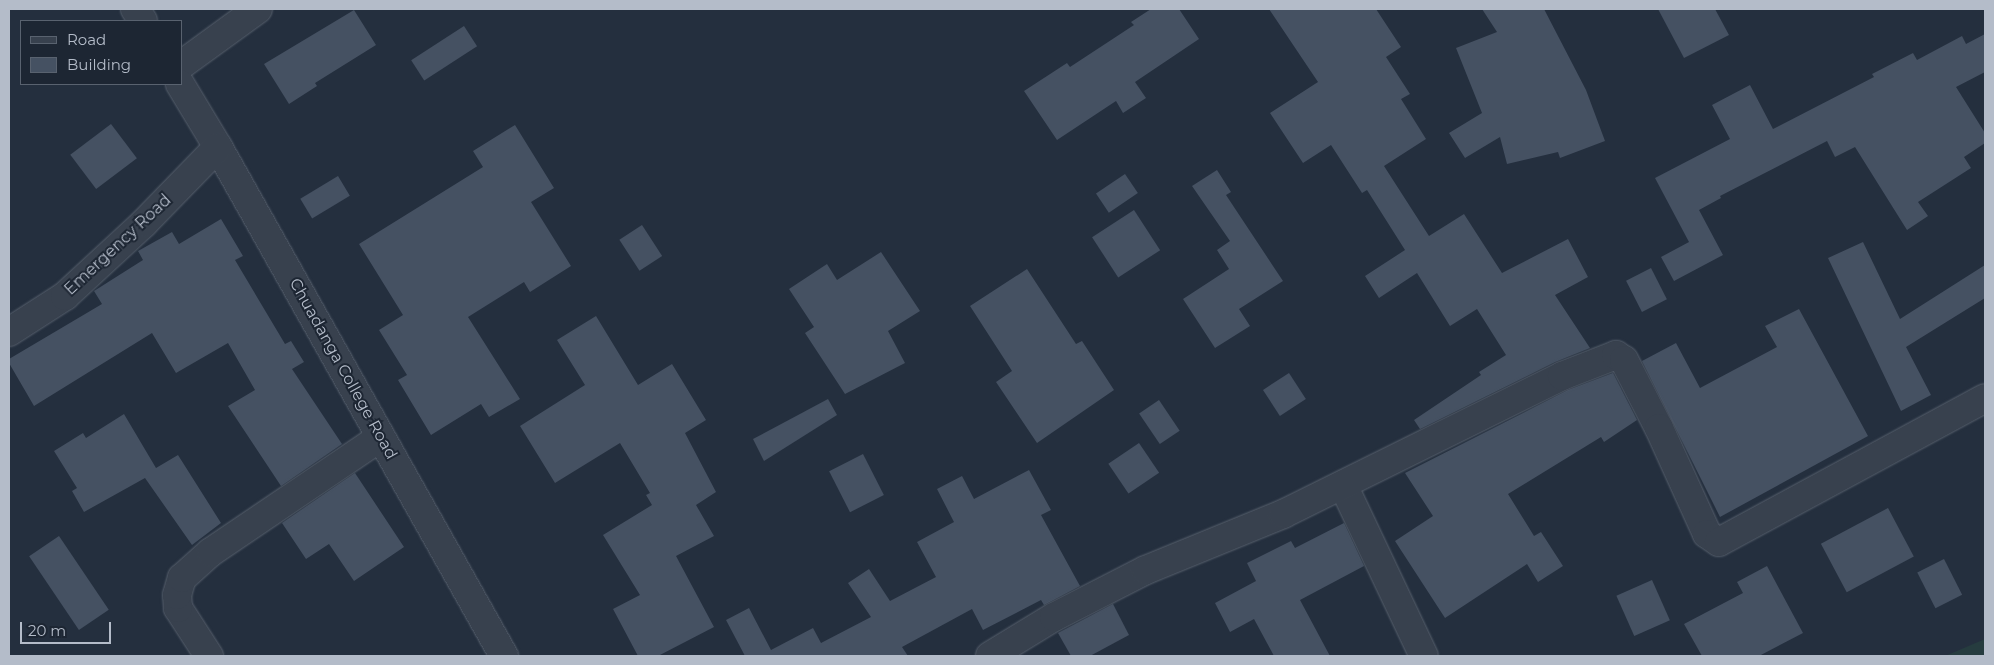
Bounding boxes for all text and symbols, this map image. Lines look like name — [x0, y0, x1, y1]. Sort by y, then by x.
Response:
legend — [20, 20, 182, 85]
text: Road — [67, 30, 106, 49]
text: Building — [67, 55, 131, 74]
street label: Emergency Road — [61, 191, 175, 299]
street label: Chuadanga College Road — [285, 275, 401, 463]
scale bar — [22, 612, 114, 644]
text: 20 m — [28, 621, 66, 640]

